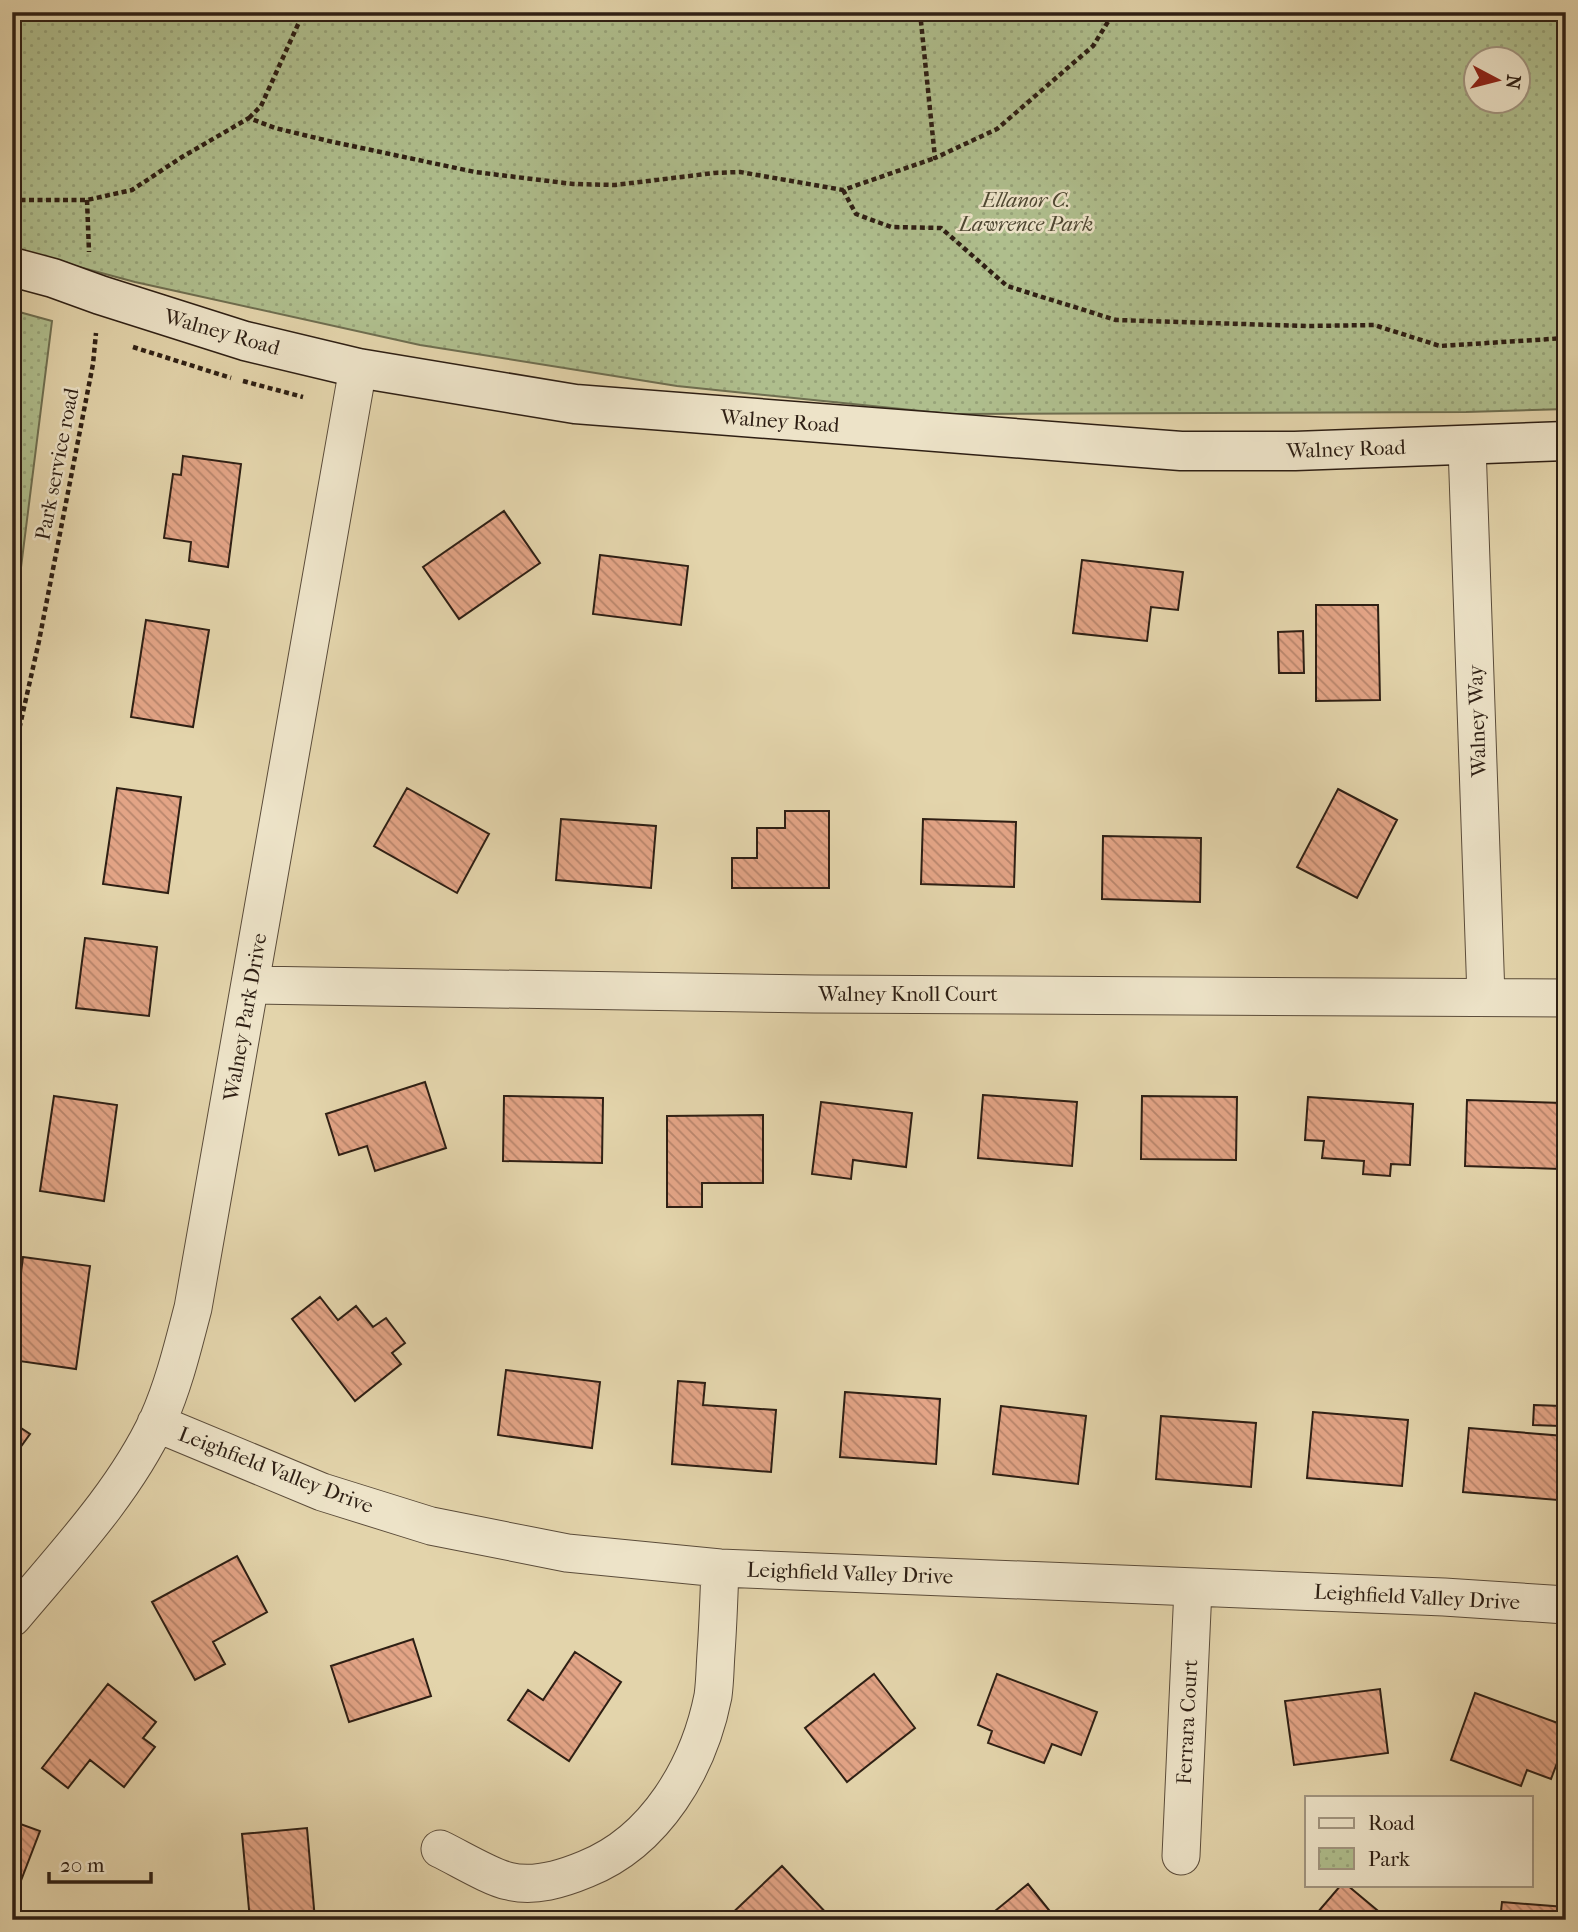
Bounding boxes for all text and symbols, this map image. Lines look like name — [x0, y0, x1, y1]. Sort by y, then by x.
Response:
north arrow — [1462, 46, 1532, 116]
text: N — [1501, 73, 1525, 91]
park label: Ellanor C. Lawrence Park — [957, 188, 1093, 236]
street label: Walney Road — [160, 304, 283, 360]
street label: Park service road — [30, 385, 84, 542]
street label: Walney Road — [719, 405, 841, 437]
street label: Walney Road — [1285, 435, 1407, 463]
street label: Walney Way — [1463, 664, 1491, 779]
street label: Walney Park Drive — [218, 931, 272, 1104]
street label: Walney Knoll Court — [817, 982, 998, 1006]
street label: Leighfield Valley Drive — [175, 1422, 377, 1518]
street label: Leighfield Valley Drive — [746, 1557, 954, 1589]
street label: Leighfield Valley Drive — [1313, 1580, 1521, 1614]
street label: Ferrara Court — [1172, 1658, 1202, 1785]
legend — [1305, 1796, 1532, 1886]
text: Road — [1368, 1811, 1415, 1835]
scale bar — [49, 1841, 150, 1885]
text: Park — [1368, 1847, 1410, 1871]
text: 20 m — [60, 1853, 105, 1877]

